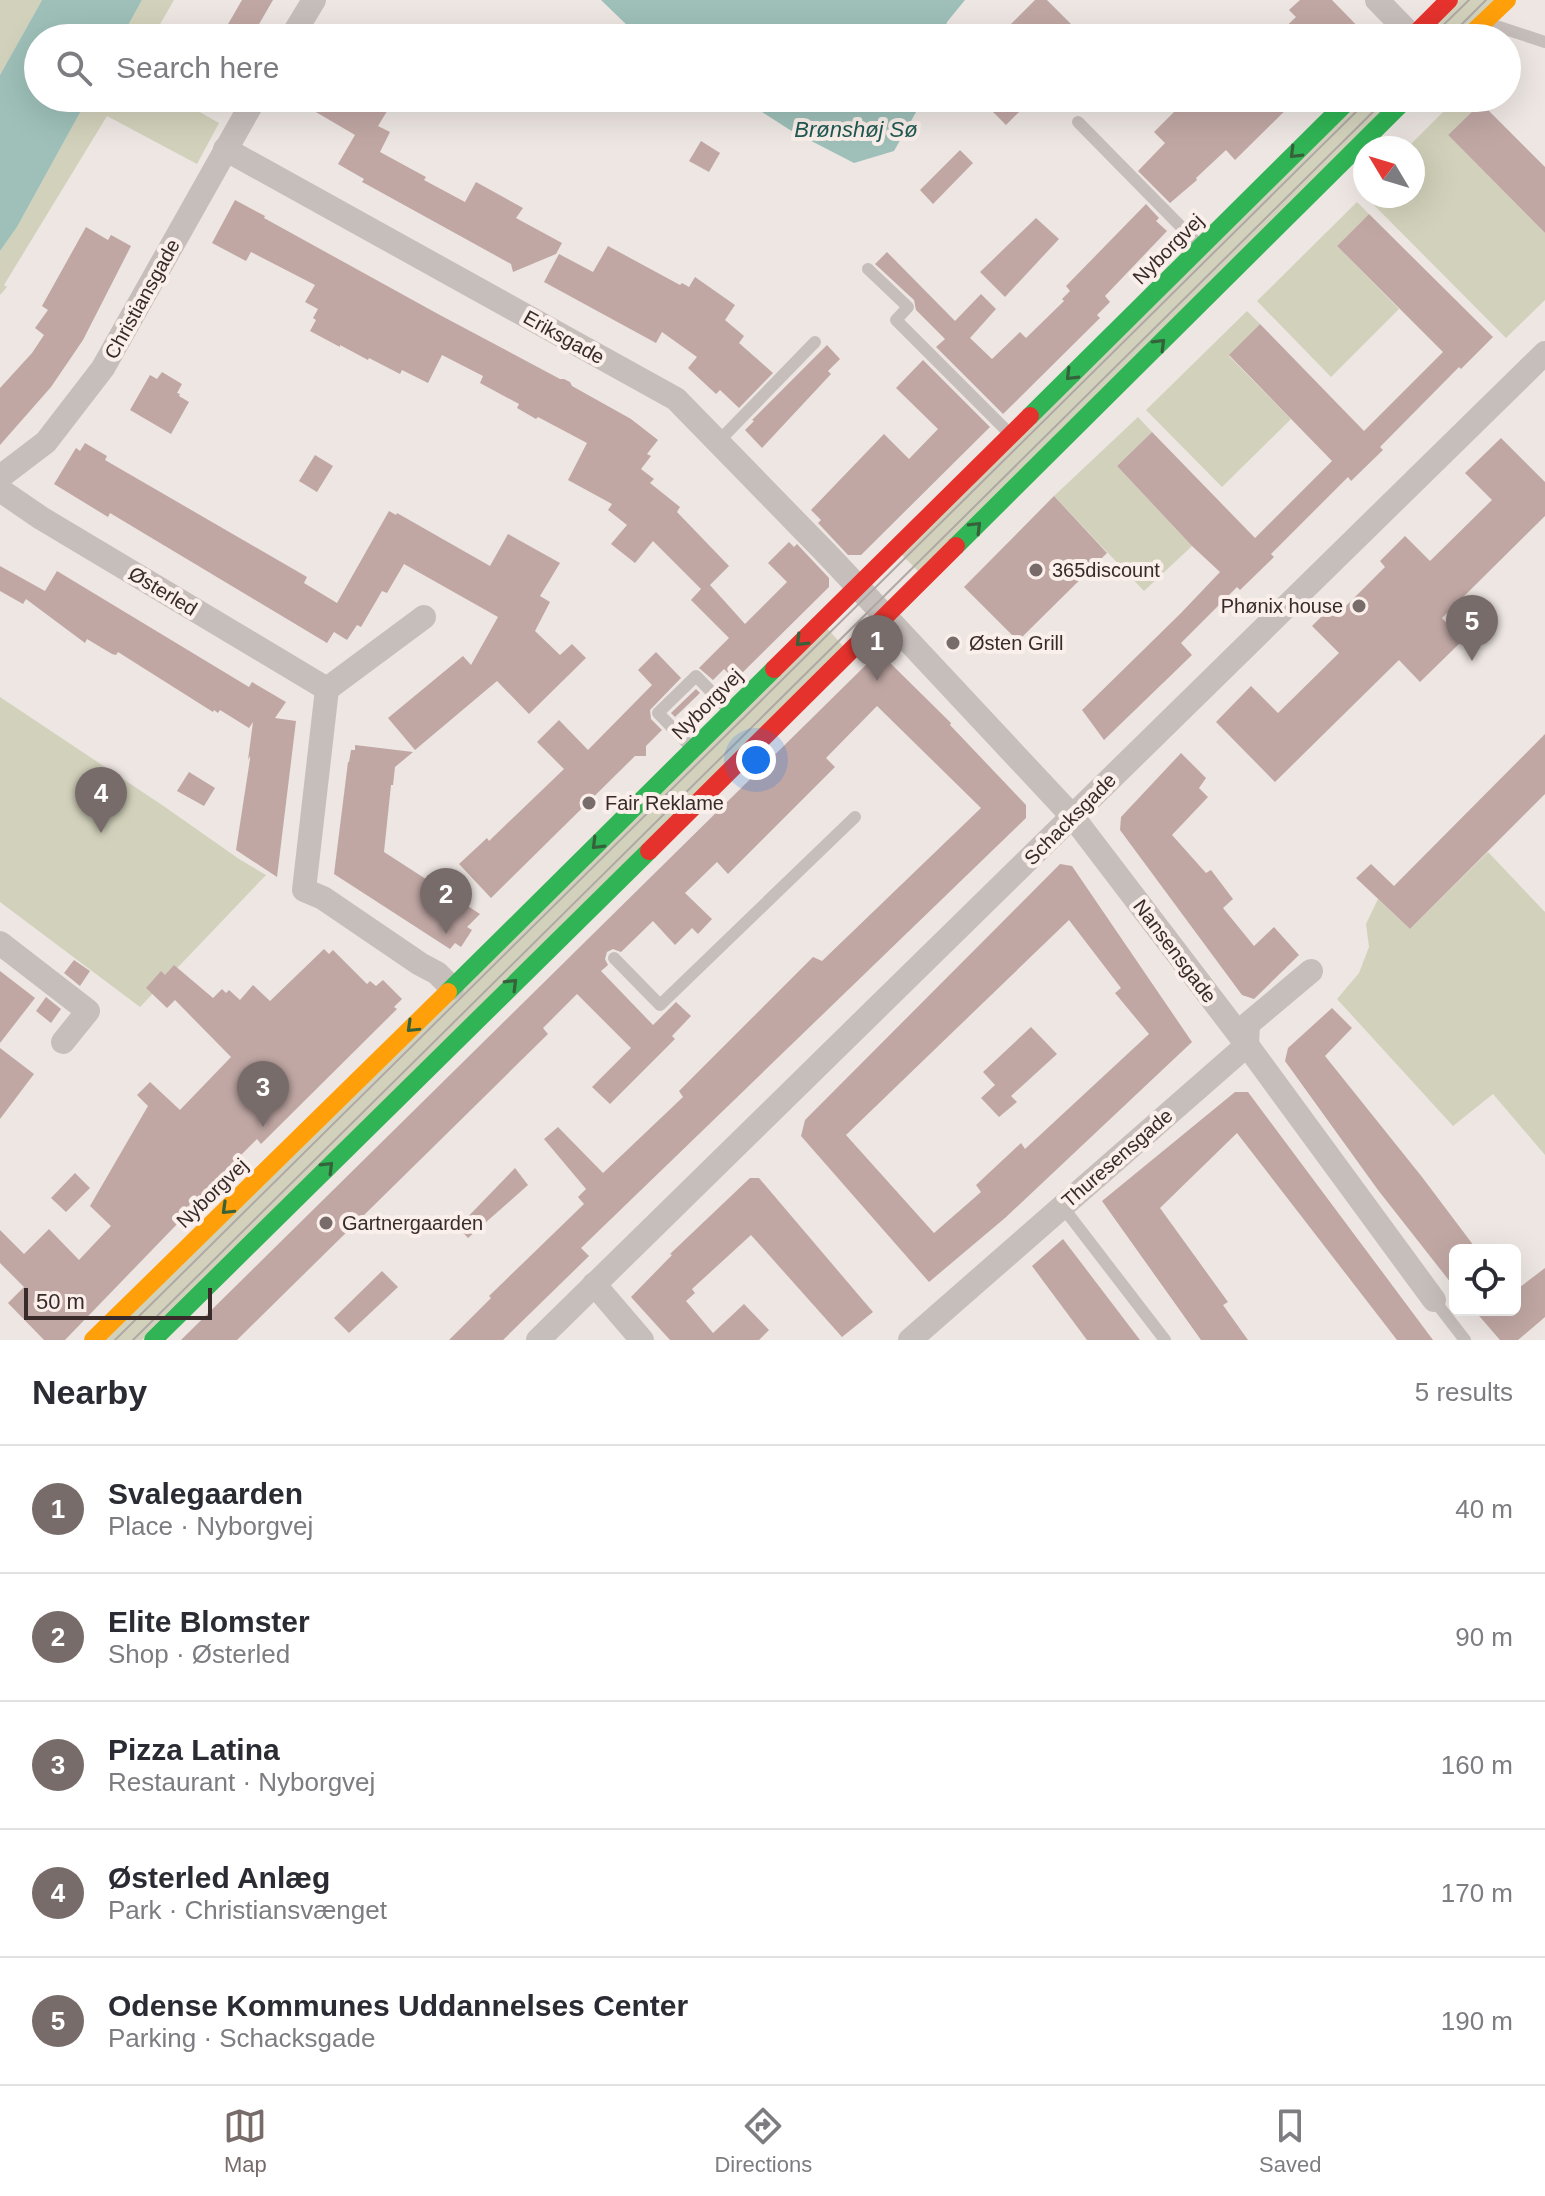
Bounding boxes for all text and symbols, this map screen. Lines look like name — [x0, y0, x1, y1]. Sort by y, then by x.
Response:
search box — [24, 24, 1521, 112]
icon: search — [52, 46, 96, 90]
text: Search here — [116, 51, 279, 84]
water label: Brønshøj Sø — [794, 117, 918, 142]
north arrow — [1353, 136, 1425, 208]
one-way arrow — [1290, 144, 1305, 158]
street label: Nyborgvej — [1128, 209, 1208, 289]
street label: Christiansgade — [100, 235, 184, 363]
street label: Eriksgade — [520, 306, 608, 368]
one-way arrow — [1151, 338, 1165, 353]
one-way arrow — [1066, 366, 1080, 381]
one-way arrow — [967, 522, 981, 536]
place label: 365discount — [1052, 559, 1160, 581]
marker: 365discount — [1027, 561, 1045, 579]
street label: Østerled — [125, 562, 201, 620]
place label: Phønix house — [1221, 595, 1343, 617]
pin: 5 — [1446, 595, 1498, 661]
marker: Phønix house — [1350, 597, 1368, 615]
pin: 1 — [851, 615, 903, 681]
one-way arrow — [796, 632, 810, 646]
place label: Østen Grill — [969, 632, 1063, 654]
marker: Østen Grill — [944, 634, 962, 652]
street label: Nyborgvej — [667, 664, 747, 744]
your location — [736, 740, 776, 780]
pin: 4 — [75, 767, 127, 833]
street label: Schacksgade — [1020, 769, 1120, 869]
place label: Fair Reklame — [605, 792, 724, 814]
marker: Fair Reklame — [580, 794, 598, 812]
one-way arrow — [592, 835, 606, 849]
pin: 2 — [420, 868, 472, 934]
street label: Nansensgade — [1129, 895, 1221, 1007]
one-way arrow — [503, 979, 517, 993]
one-way arrow — [407, 1018, 421, 1032]
pin: 3 — [237, 1061, 289, 1127]
street label: Thuresensgade — [1057, 1104, 1177, 1212]
street label: Nyborgvej — [172, 1154, 252, 1232]
one-way arrow — [319, 1162, 333, 1176]
one-way arrow — [222, 1200, 236, 1214]
place label: Gartnergaarden — [342, 1212, 483, 1234]
marker: Gartnergaarden — [317, 1214, 335, 1232]
map controls — [1449, 1244, 1521, 1316]
button: locate — [1449, 1244, 1521, 1316]
scale bar — [24, 1284, 212, 1320]
text: 50 m — [36, 1289, 85, 1314]
text: Nearby — [32, 1373, 147, 1411]
text: 5 results — [1415, 1377, 1513, 1407]
text: Svalegaarden — [108, 1477, 303, 1510]
text: 1 — [51, 1494, 65, 1524]
text: 40 m — [1455, 1494, 1513, 1524]
text: Place · Nyborgvej — [108, 1511, 313, 1541]
text: Elite Blomster — [108, 1605, 310, 1638]
text: 2 — [51, 1622, 65, 1652]
text: 90 m — [1455, 1622, 1513, 1652]
text: Shop · Østerled — [108, 1639, 290, 1669]
text: Pizza Latina — [108, 1733, 280, 1766]
text: 3 — [51, 1750, 65, 1780]
text: 160 m — [1441, 1750, 1513, 1780]
text: Restaurant · Nyborgvej — [108, 1767, 375, 1797]
text: Østerled Anlæg — [108, 1861, 330, 1894]
text: 4 — [51, 1878, 65, 1908]
text: 170 m — [1441, 1878, 1513, 1908]
text: Park · Christiansvænget — [108, 1895, 387, 1925]
text: Odense Kommunes Uddannelses Center — [108, 1989, 688, 2022]
text: 5 — [51, 2006, 65, 2036]
text: 190 m — [1441, 2006, 1513, 2036]
text: Parking · Schacksgade — [108, 2023, 375, 2053]
tab: Map — [223, 2104, 267, 2178]
tab: Directions — [714, 2104, 812, 2178]
tab: Saved — [1259, 2104, 1322, 2178]

